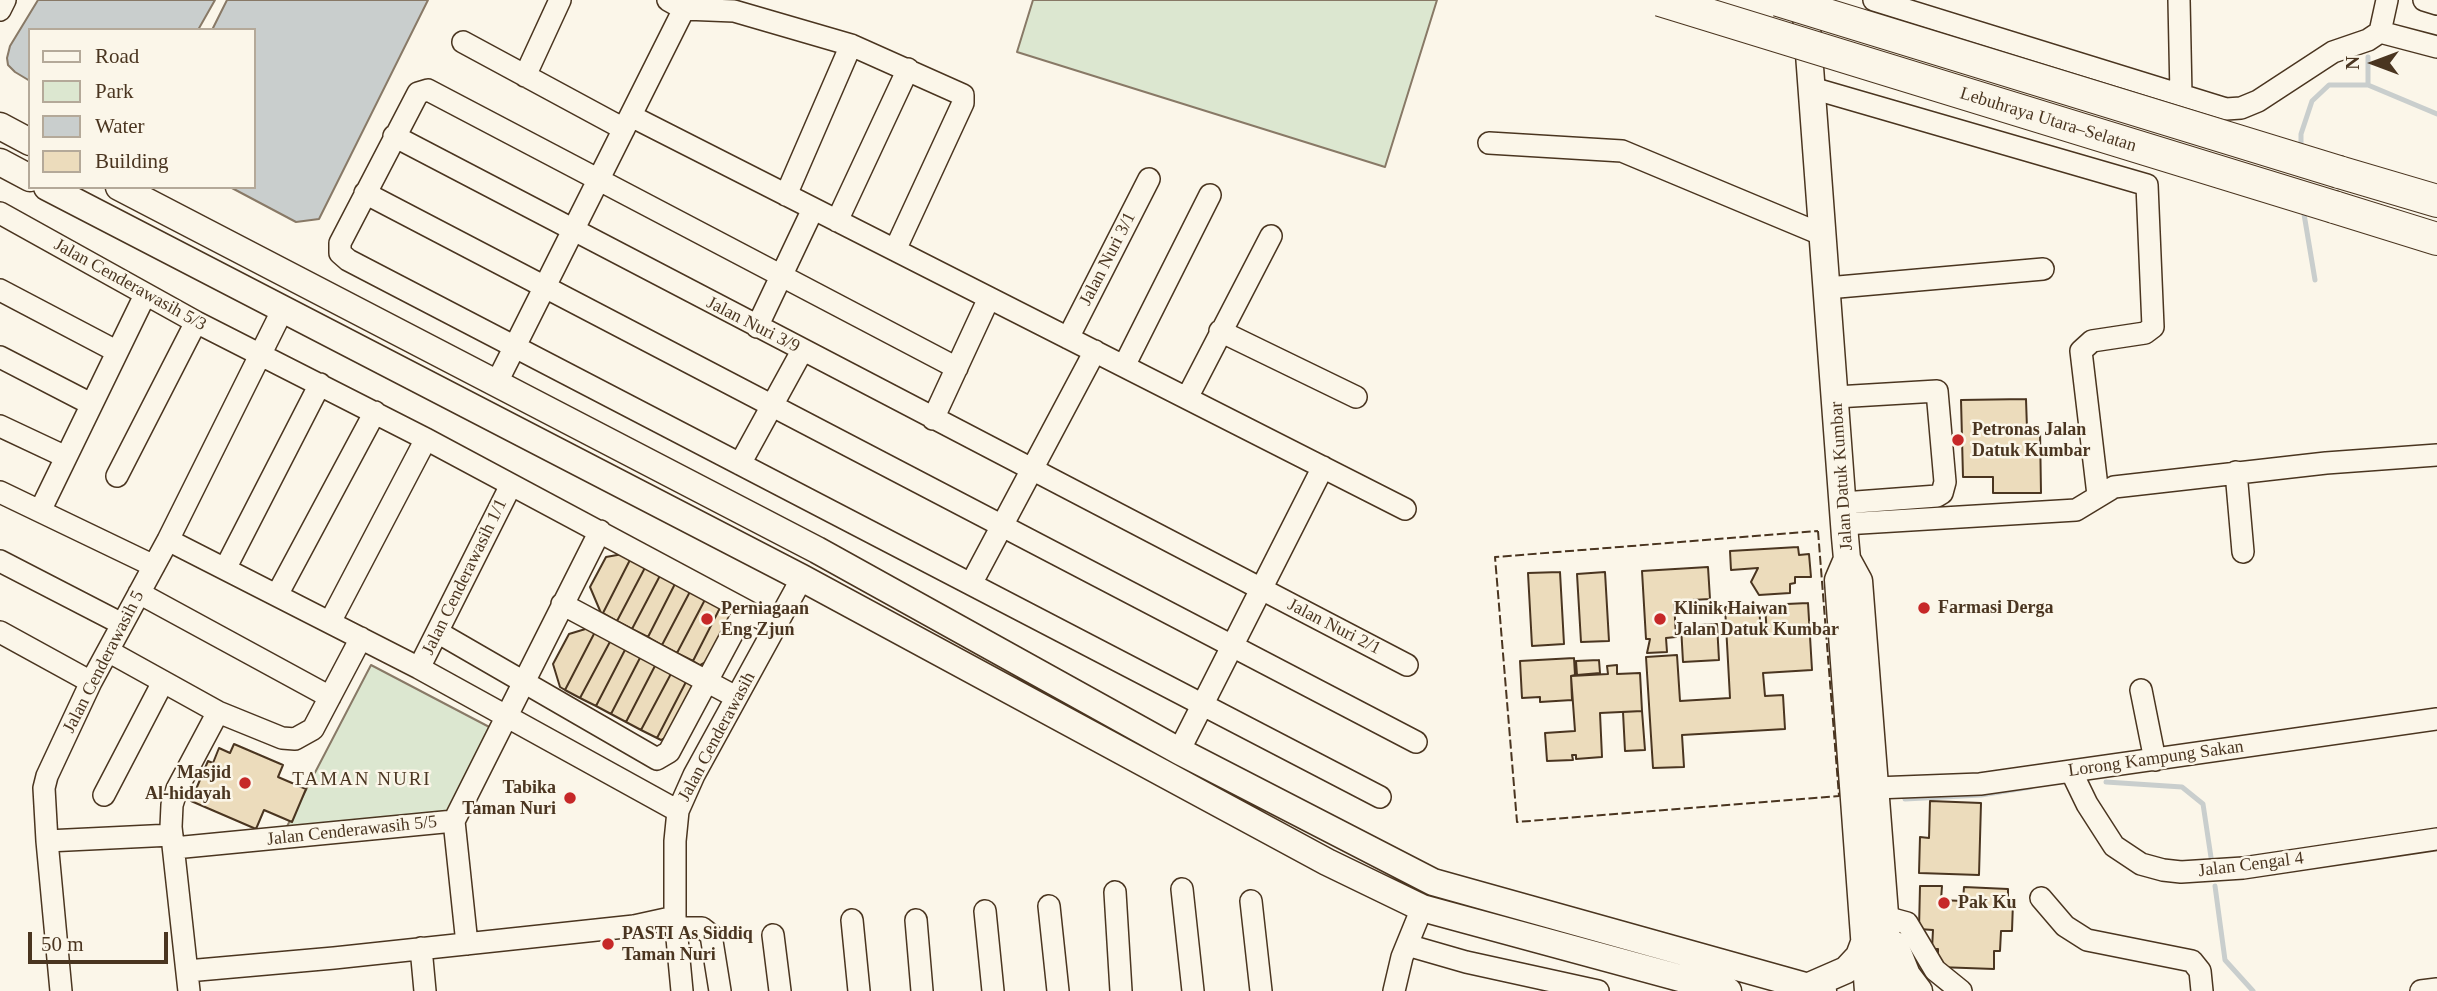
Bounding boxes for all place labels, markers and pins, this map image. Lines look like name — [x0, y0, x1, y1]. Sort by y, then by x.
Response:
place label: Petronas Jalan Datuk Kumbar — [1972, 419, 2091, 462]
marker: Petronas Jalan Datuk Kumbar — [1950, 432, 1966, 448]
place label: Farmasi Derga — [1938, 597, 2053, 619]
place label: Perniagaan Eng Zjun — [721, 598, 809, 640]
place label: Klinik Haiwan Jalan Datuk Kumbar — [1674, 598, 1839, 640]
marker: Farmasi Derga — [1916, 600, 1932, 616]
marker: Perniagaan Eng Zjun — [699, 611, 715, 627]
marker: Klinik Haiwan Jalan Datuk Kumbar — [1652, 611, 1668, 627]
place label: Masjid Al-hidayah — [145, 762, 231, 804]
marker: Masjid Al-hidayah — [237, 775, 253, 791]
place label: Tabika Taman Nuri — [462, 777, 556, 820]
marker: Tabika Taman Nuri — [562, 790, 578, 806]
place label: Pak Ku — [1958, 892, 2017, 914]
marker: Pak Ku — [1936, 895, 1952, 911]
place label: PASTI As Siddiq Taman Nuri — [622, 923, 753, 965]
marker: PASTI As Siddiq Taman Nuri — [600, 936, 616, 952]

